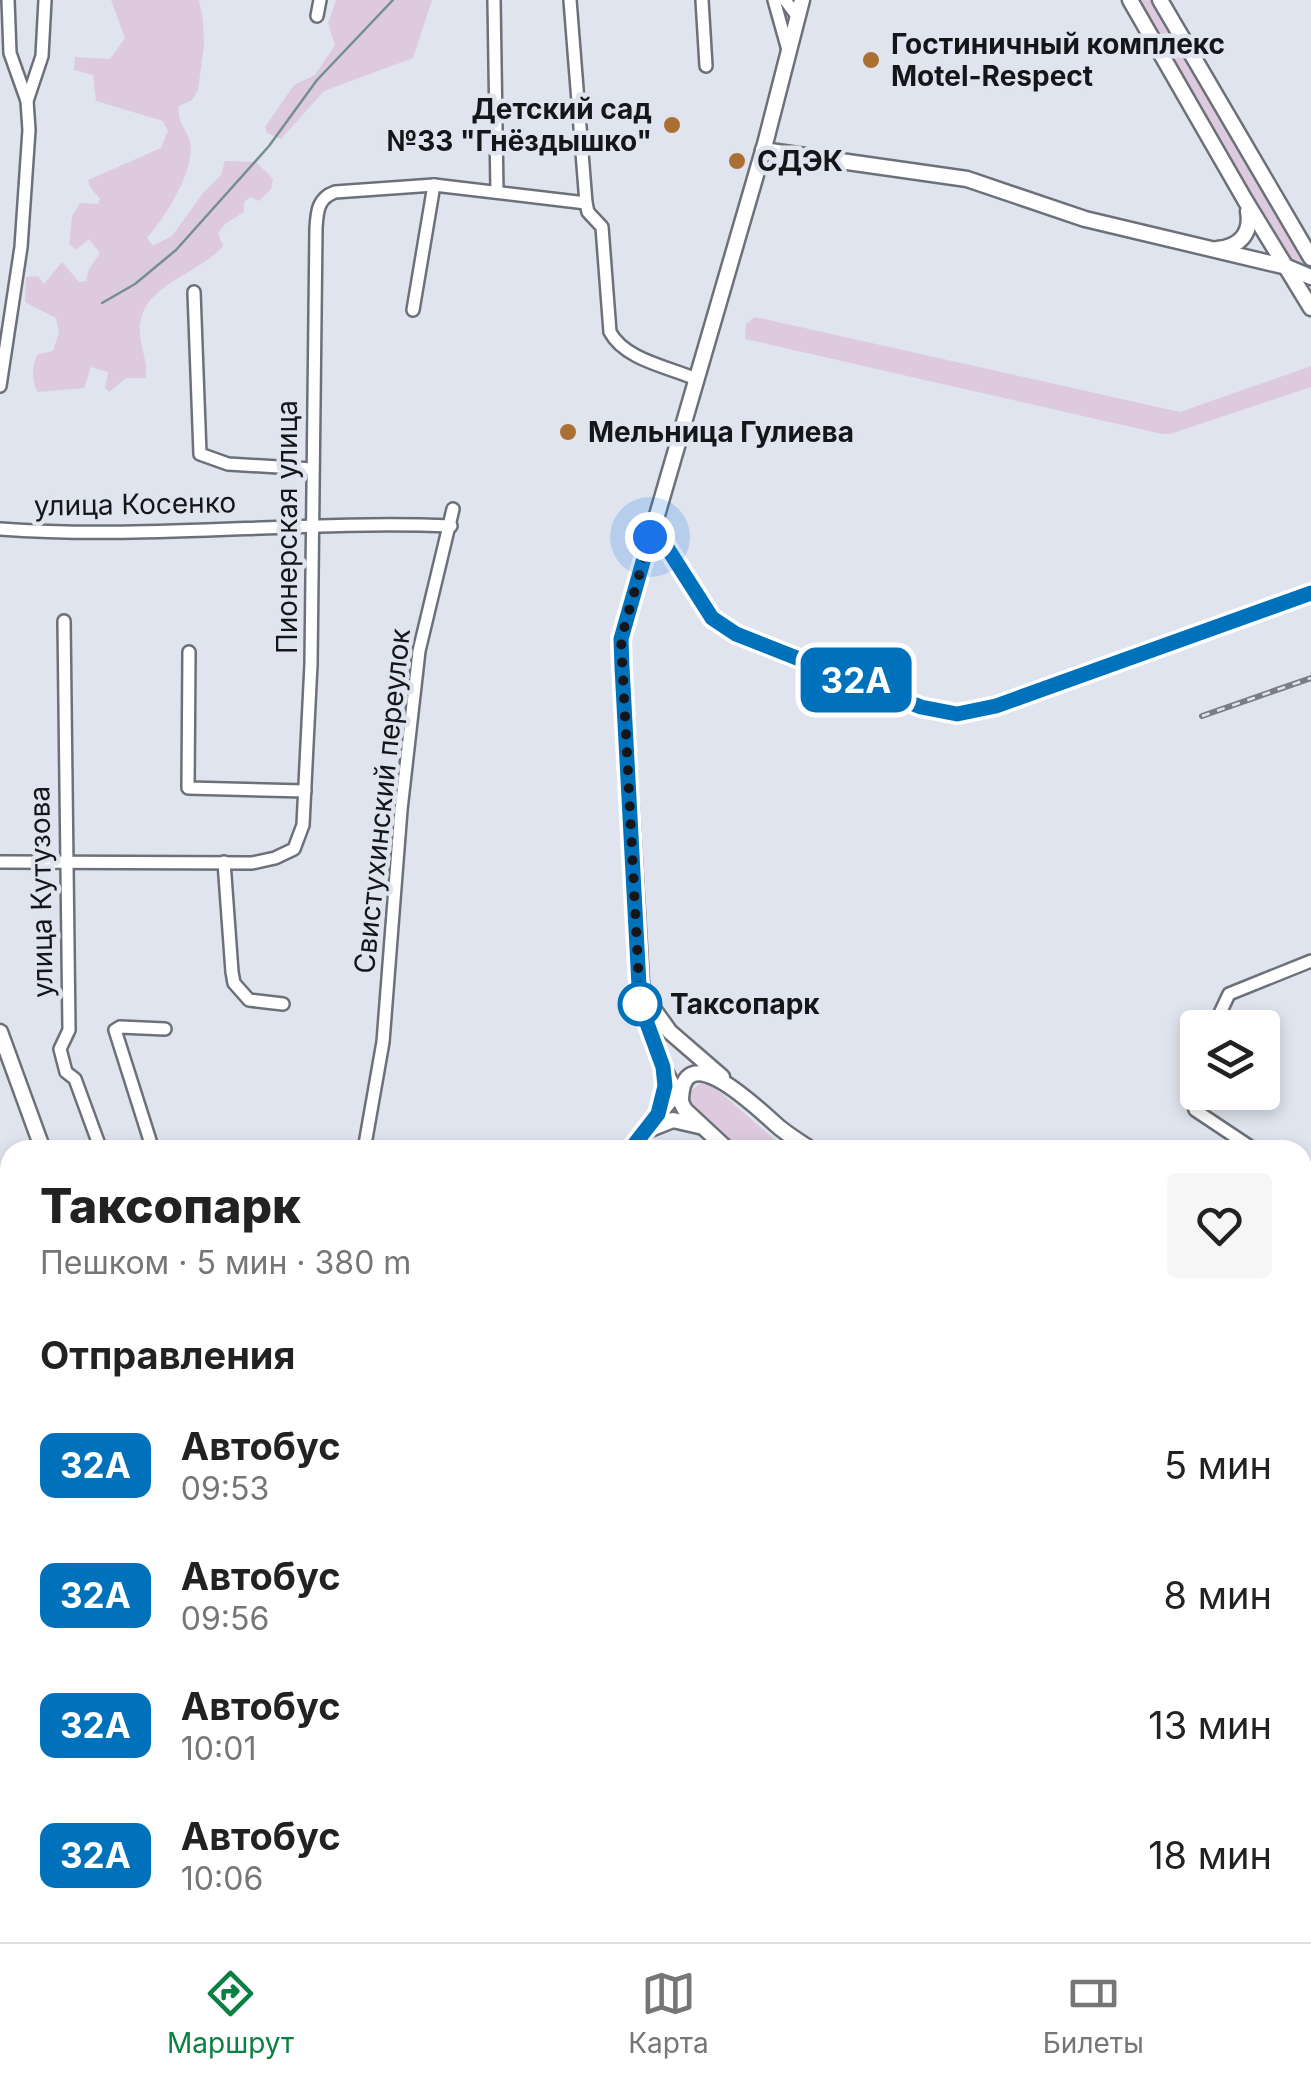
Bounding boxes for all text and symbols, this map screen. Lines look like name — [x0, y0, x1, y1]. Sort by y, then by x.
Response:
place label: Гостиничный комплекс Motel-Respect — [891, 27, 1225, 93]
marker: Гостиничный комплекс Motel-Respect — [860, 49, 882, 71]
place label: Детский сад №33 "Гнёздышко" — [386, 92, 652, 158]
marker: Детский сад №33 "Гнёздышко" — [661, 114, 683, 136]
place label: СДЭК — [757, 144, 843, 178]
marker: СДЭК — [726, 150, 748, 172]
street label: Пионерская улица — [270, 400, 304, 654]
place label: Мельница Гулиева — [588, 415, 854, 449]
marker: Мельница Гулиева — [557, 421, 579, 443]
street label: улица Косенко — [34, 485, 236, 523]
your location — [625, 512, 675, 562]
street label: Свистухинский переулок — [347, 627, 417, 975]
line badge: 32A — [798, 648, 914, 712]
text: 32A — [821, 659, 891, 701]
street label: улица Кутузова — [22, 786, 60, 998]
marker: Таксопарк — [619, 983, 661, 1025]
place label: Таксопарк — [670, 987, 820, 1021]
map controls — [1180, 1010, 1280, 1110]
button: layers — [1180, 1010, 1280, 1110]
button: heart — [1167, 1173, 1272, 1278]
text: Таксопарк — [40, 1176, 301, 1235]
text: Пешком · 5 мин · 380 m — [40, 1243, 411, 1282]
text: Отправления — [40, 1332, 295, 1378]
text: Автобус — [181, 1423, 341, 1469]
text: 5 мин — [1164, 1442, 1272, 1488]
text: 32A — [60, 1444, 131, 1486]
text: 09:53 — [181, 1469, 269, 1508]
text: Автобус — [181, 1553, 341, 1599]
text: 8 мин — [1164, 1572, 1272, 1618]
text: 32A — [60, 1574, 131, 1616]
text: 09:56 — [181, 1599, 269, 1638]
text: Автобус — [181, 1683, 341, 1729]
text: 13 мин — [1148, 1702, 1272, 1748]
text: 32A — [60, 1704, 131, 1746]
text: 10:01 — [181, 1729, 256, 1768]
text: Автобус — [181, 1813, 341, 1859]
text: 18 мин — [1148, 1832, 1272, 1878]
text: 32A — [60, 1834, 131, 1876]
text: 10:06 — [181, 1859, 263, 1898]
tab: Маршрут — [167, 1966, 294, 2060]
tab: Карта — [628, 1966, 709, 2060]
tab: Билеты — [1043, 1966, 1144, 2060]

